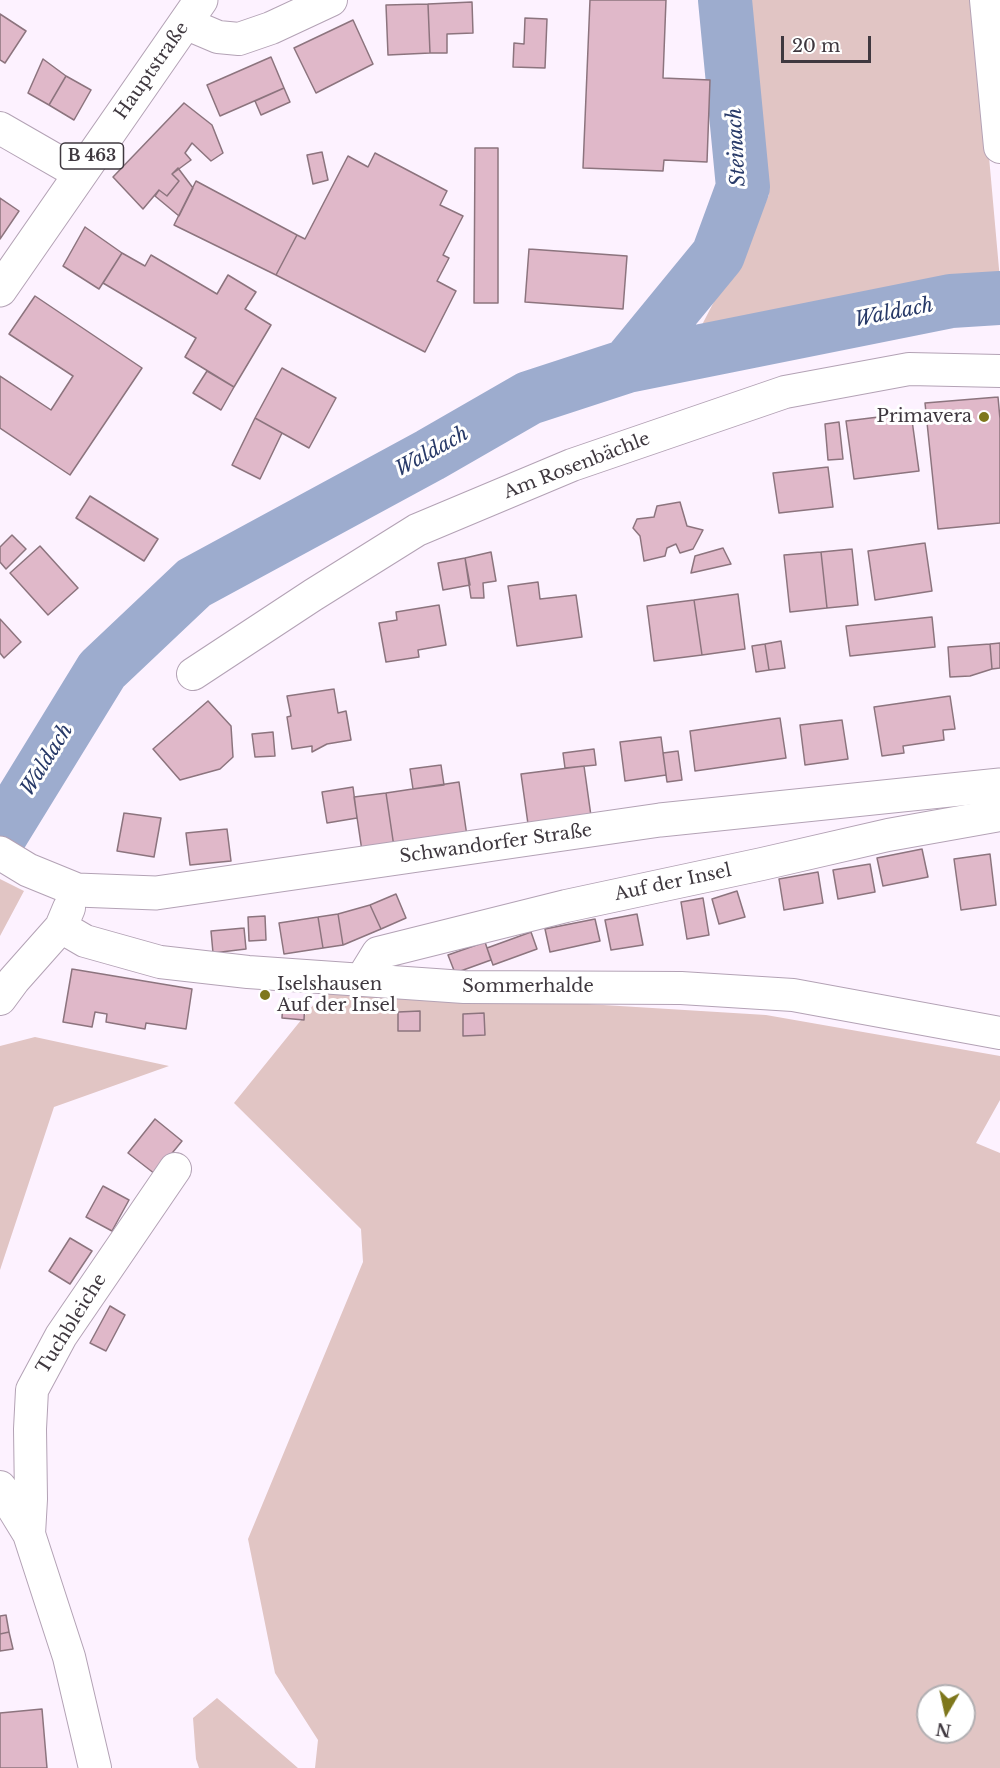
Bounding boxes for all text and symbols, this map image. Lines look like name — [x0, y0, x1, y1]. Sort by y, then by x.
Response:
street label: Hauptstraße — [111, 18, 193, 124]
scale bar — [784, 24, 874, 62]
text: 20 m — [792, 35, 840, 57]
water label: Steinach — [723, 107, 751, 187]
road number: B 463 — [60, 143, 124, 169]
water label: Waldach — [853, 294, 935, 332]
place label: Primavera — [877, 406, 972, 428]
marker: Primavera — [977, 410, 991, 424]
water label: Waldach — [391, 422, 473, 482]
street label: Am Rosenbächle — [501, 428, 653, 504]
water label: Waldach — [16, 720, 78, 800]
street label: Schwandorfer Straße — [398, 820, 594, 868]
street label: Auf der Insel — [613, 860, 733, 906]
place label: Iselshausen Auf der Insel — [277, 974, 396, 1016]
street label: Sommerhalde — [462, 976, 594, 998]
marker: Iselshausen Auf der Insel — [258, 988, 272, 1002]
street label: Tuchbleiche — [33, 1270, 111, 1378]
north arrow — [916, 1684, 976, 1744]
text: N — [935, 1719, 952, 1741]

